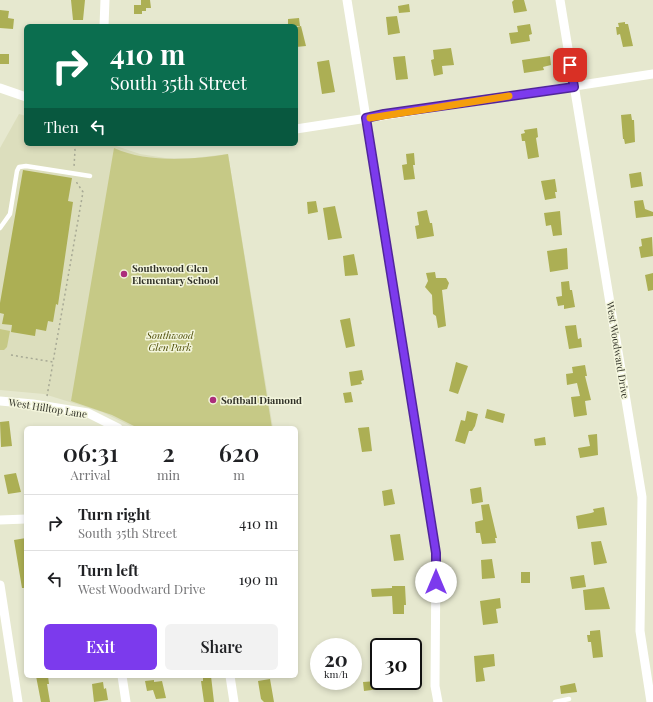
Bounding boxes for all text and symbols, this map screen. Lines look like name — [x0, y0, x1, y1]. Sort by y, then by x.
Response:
text: 410 m — [110, 35, 185, 72]
icon: right — [44, 40, 96, 92]
pin — [553, 48, 587, 82]
icon: arrive — [559, 54, 581, 76]
text: South 35th Street — [110, 71, 247, 95]
icon: left — [87, 116, 109, 138]
text: Then — [44, 117, 79, 137]
place label: Southwood Glen Elementary School — [132, 261, 218, 287]
marker: Southwood Glen Elementary School — [119, 269, 129, 279]
street label: West Woodward Drive — [603, 299, 633, 400]
park label: Southwood Glen Park — [146, 328, 194, 354]
place label: Softball Diamond — [221, 393, 302, 407]
street label: West Hilltop Lane — [7, 395, 88, 421]
marker: Softball Diamond — [208, 395, 218, 405]
text: 06:31 — [63, 436, 118, 468]
text: 2 — [162, 436, 175, 468]
text: 620 — [219, 436, 259, 468]
text: Arrival — [70, 466, 111, 483]
text: min — [157, 466, 180, 483]
text: m — [233, 466, 245, 483]
text: Turn right — [78, 504, 151, 524]
icon: right — [44, 512, 66, 534]
text: 410 m — [239, 513, 278, 533]
text: South 35th Street — [78, 524, 177, 541]
text: Turn left — [78, 560, 139, 580]
position arrow — [415, 561, 457, 603]
icon: left — [44, 568, 66, 590]
text: 190 m — [239, 569, 278, 589]
text: West Woodward Drive — [78, 580, 206, 597]
button: Exit — [44, 624, 157, 670]
button: Share — [165, 624, 278, 670]
speed limit sign: 30 — [370, 638, 422, 690]
text: 20 — [324, 645, 348, 672]
text: km/h — [324, 667, 348, 681]

